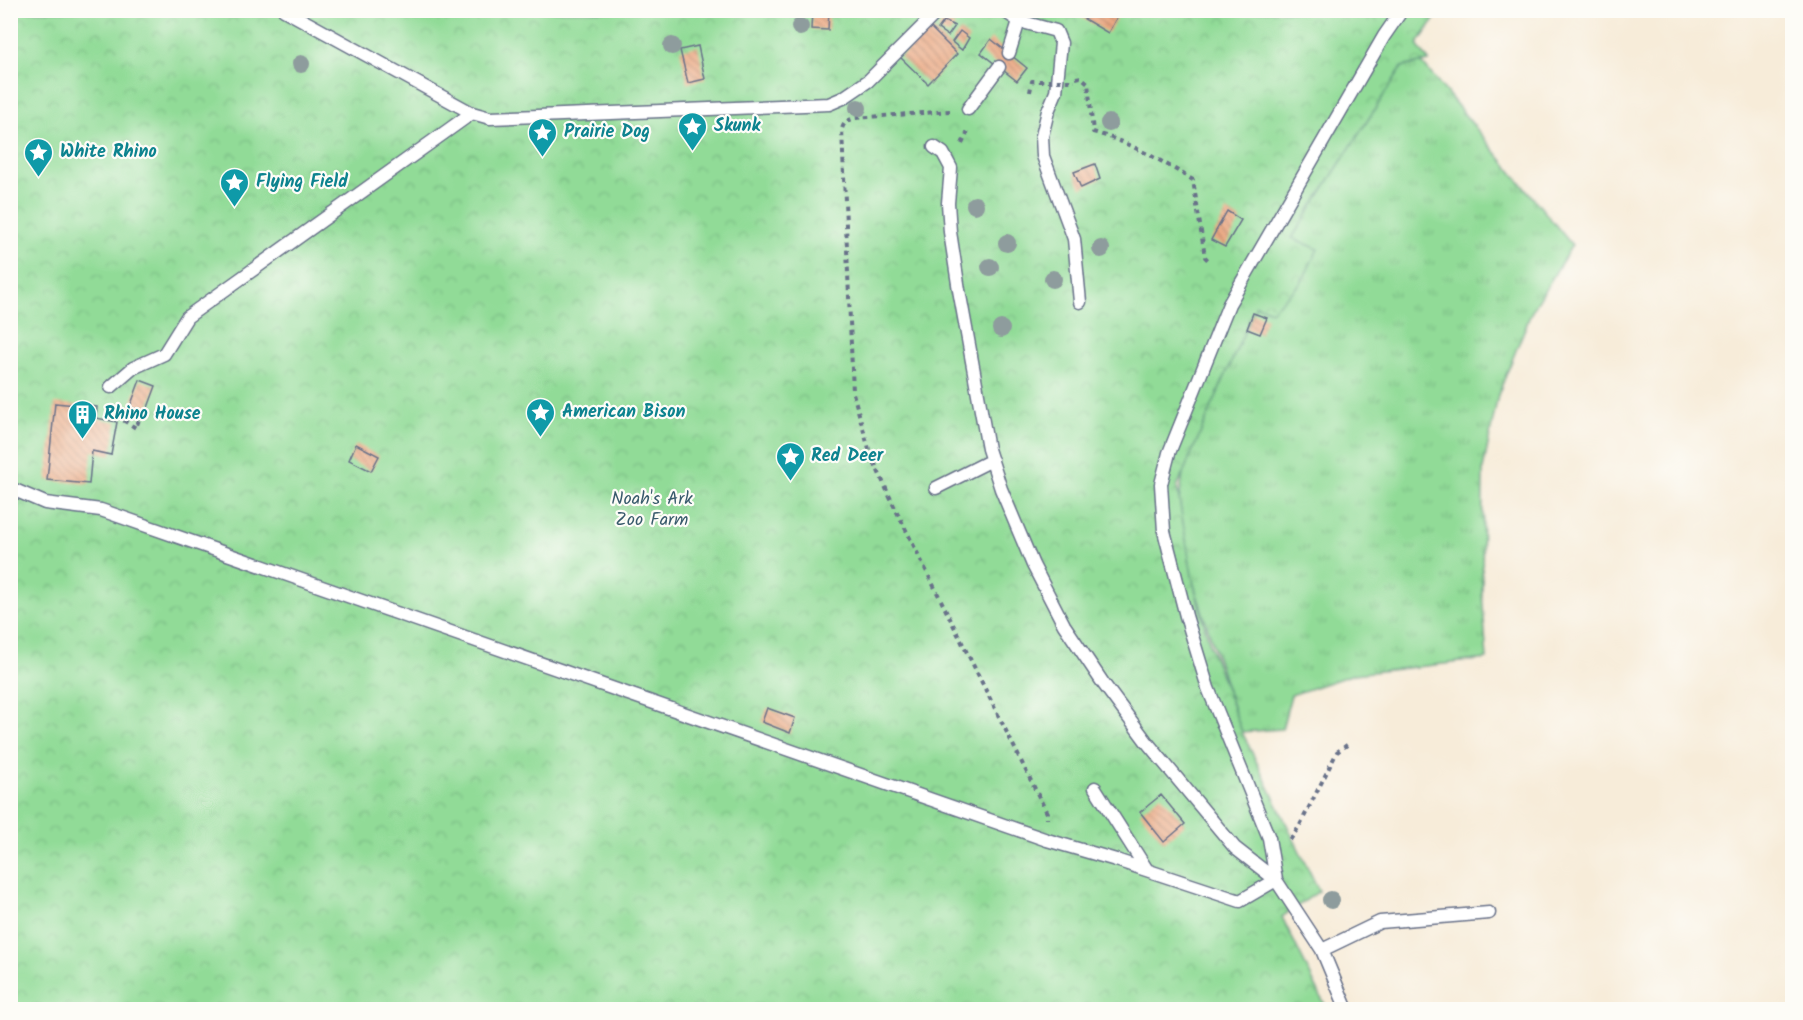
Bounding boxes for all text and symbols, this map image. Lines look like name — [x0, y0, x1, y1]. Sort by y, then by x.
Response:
place icon: Skunk — [677, 110, 709, 152]
place label: Skunk — [714, 112, 762, 141]
place icon: Prairie Dog — [527, 116, 559, 158]
place label: Prairie Dog — [564, 118, 650, 147]
place icon: White Rhino — [23, 136, 55, 178]
place label: White Rhino — [60, 138, 157, 167]
place icon: Flying Field — [219, 166, 251, 208]
place label: Flying Field — [256, 168, 348, 197]
place icon: American Bison — [525, 396, 557, 438]
building icon: Rhino House — [67, 398, 99, 440]
place label: American Bison — [562, 398, 685, 427]
place label: Rhino House — [104, 400, 201, 429]
place icon: Red Deer — [774, 440, 806, 482]
place label: Red Deer — [811, 442, 885, 471]
park label: Noah's Ark Zoo Farm — [611, 485, 693, 535]

